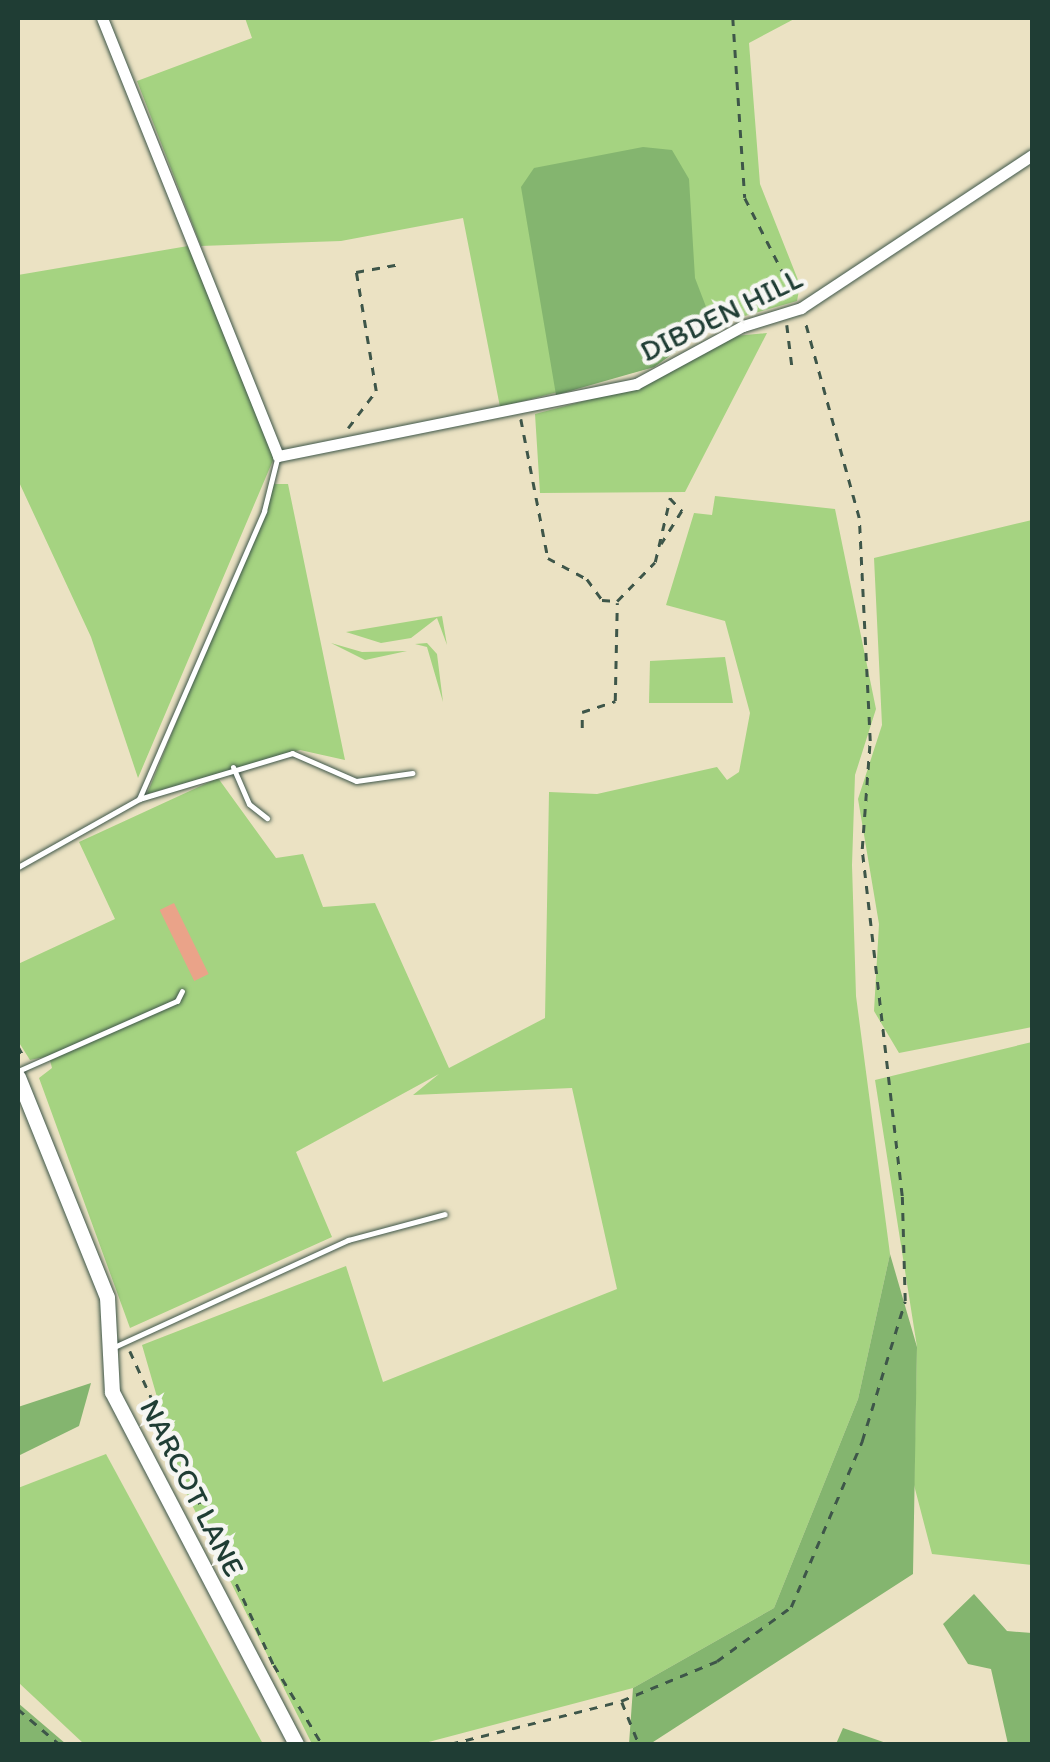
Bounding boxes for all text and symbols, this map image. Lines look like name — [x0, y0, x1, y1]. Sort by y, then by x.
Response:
street label: DIBDEN HILL — [634, 260, 808, 370]
street label: NARCOT LANE — [132, 1393, 252, 1583]

